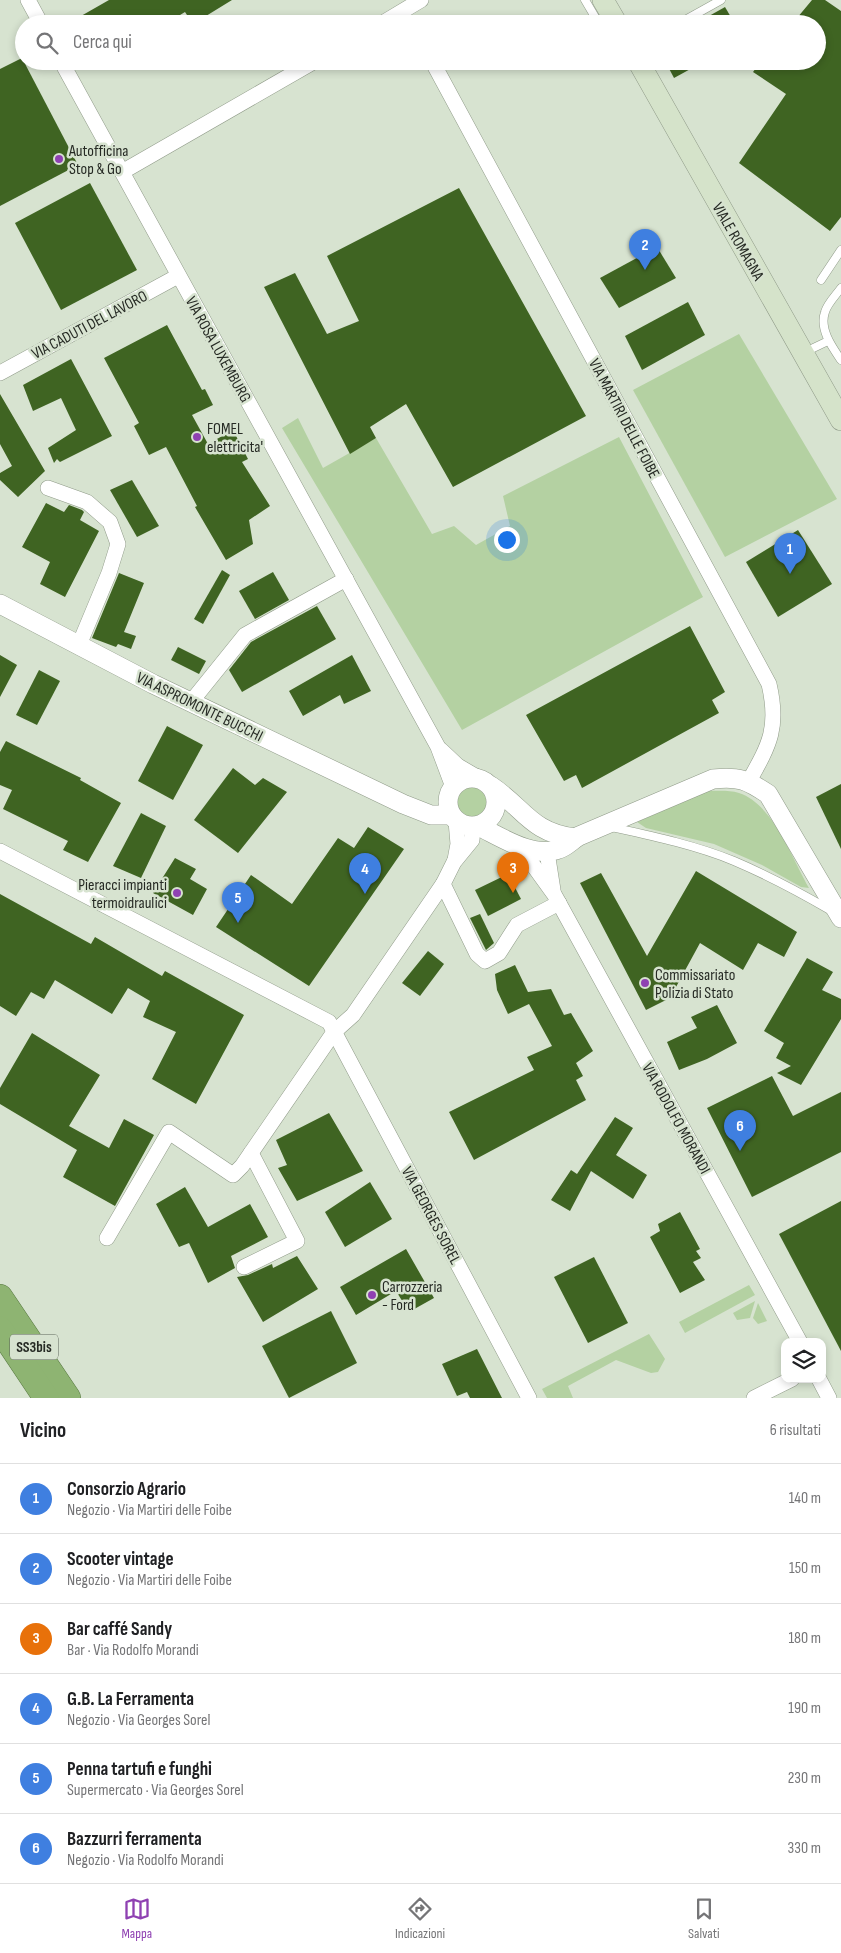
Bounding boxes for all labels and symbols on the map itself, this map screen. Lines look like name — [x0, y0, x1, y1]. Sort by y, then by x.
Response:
place label: Autofficina Stop & Go — [68, 142, 128, 179]
marker: Autofficina Stop & Go — [53, 153, 65, 165]
street label: VIALE ROMAGNA — [708, 199, 768, 284]
pin: 2 — [629, 229, 661, 270]
street label: VIA CADUTI DEL LAVORO — [29, 287, 151, 364]
street label: VIA ROSA LUXEMBURG — [181, 294, 255, 406]
street label: VIA MARTIRI DELLE FOIBE — [584, 356, 663, 482]
place label: FOMEL elettricita' — [207, 420, 263, 457]
marker: FOMEL elettricita' — [191, 431, 203, 443]
your location — [494, 527, 520, 553]
pin: 1 — [774, 533, 806, 574]
street label: VIA ASPROMONTE BUCCHI — [133, 668, 266, 746]
pin: 3 — [497, 852, 529, 893]
pin: 4 — [349, 853, 381, 894]
place label: Pieracci impianti termoidraulici — [78, 876, 167, 913]
pin: 5 — [222, 882, 254, 923]
marker: Pieracci impianti termoidraulici — [171, 887, 183, 899]
place label: Commissariato Polizia di Stato — [655, 966, 735, 1003]
marker: Commissariato Polizia di Stato — [639, 977, 651, 989]
street label: VIA RODOLFO MORANDI — [637, 1060, 714, 1178]
pin: 6 — [724, 1110, 756, 1151]
street label: VIA GEORGES SOREL — [397, 1164, 464, 1268]
place label: Carrozzeria - Ford — [382, 1278, 443, 1315]
marker: Carrozzeria - Ford — [366, 1289, 378, 1301]
road number: SS3bis — [10, 1334, 58, 1360]

